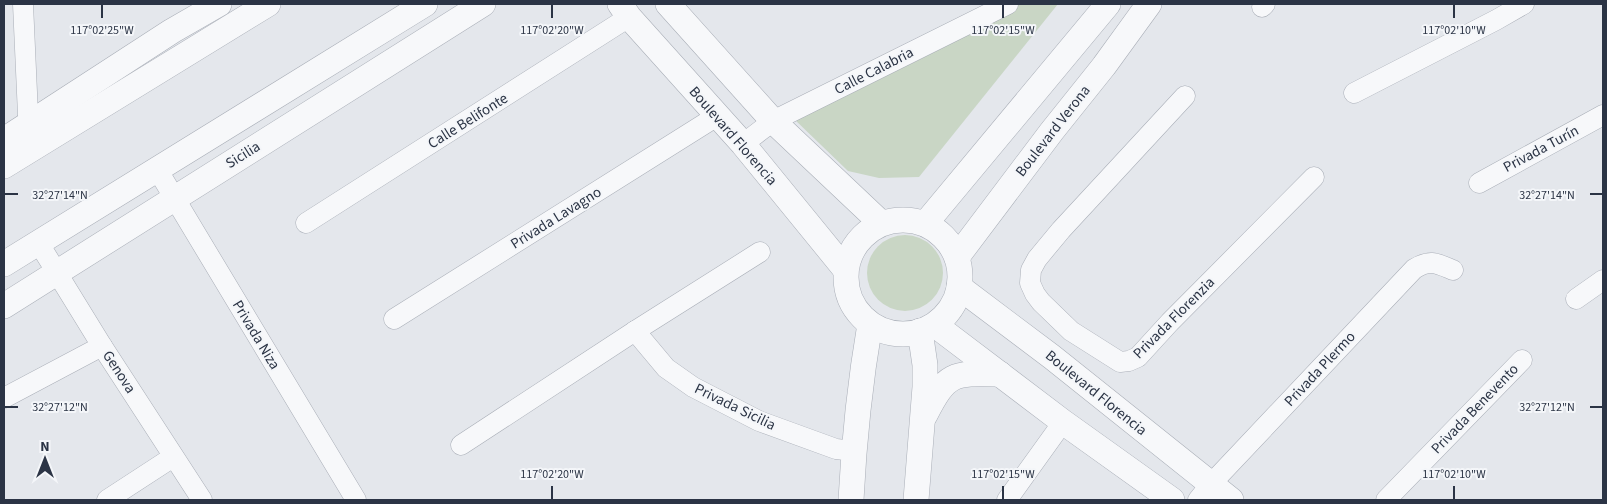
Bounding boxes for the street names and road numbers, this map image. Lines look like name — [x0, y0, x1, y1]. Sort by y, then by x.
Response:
street label: Calle Calabria — [831, 42, 917, 100]
street label: Boulevard Verona — [1011, 81, 1095, 181]
street label: Boulevard Florencia — [684, 82, 782, 190]
street label: Calle Belifonte — [424, 88, 512, 154]
street label: Privada Turín — [1499, 120, 1583, 178]
street label: Sicilia — [222, 136, 264, 174]
street label: Privada Lavagno — [507, 182, 605, 254]
street label: Privada Florenzia — [1128, 272, 1220, 364]
street label: Privada Niza — [227, 296, 285, 374]
street label: Privada Plermo — [1280, 327, 1360, 411]
street label: Boulevard Florencia — [1041, 345, 1151, 441]
street label: Genova — [97, 346, 141, 398]
street label: Privada Benevento — [1426, 359, 1524, 459]
street label: Privada Sicilia — [691, 378, 779, 436]

